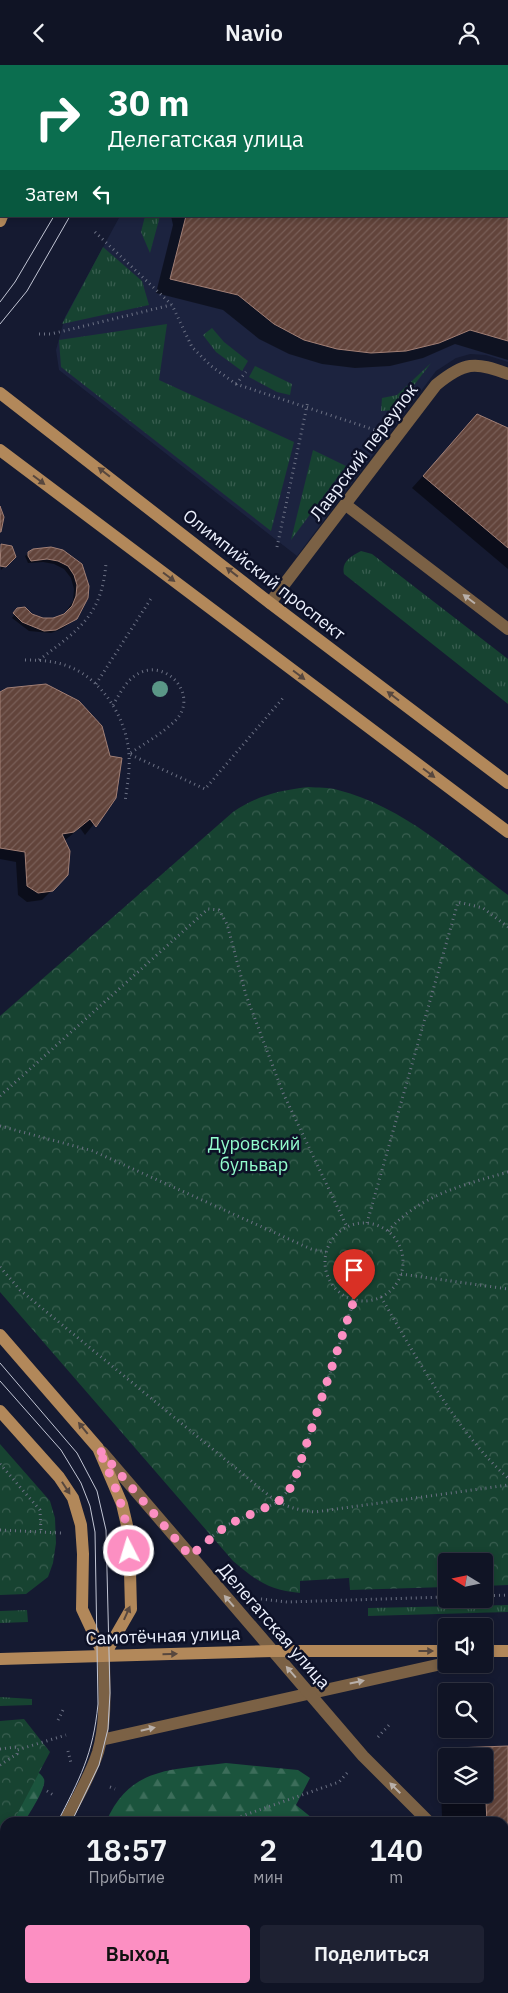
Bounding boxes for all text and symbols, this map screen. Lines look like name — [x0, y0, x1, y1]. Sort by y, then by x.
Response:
text: Navio — [225, 18, 283, 47]
icon: back — [25, 19, 53, 47]
icon: person — [455, 19, 483, 47]
text: 30 m — [108, 80, 190, 126]
icon: right — [25, 85, 90, 150]
text: Делегатская улица — [108, 124, 304, 153]
icon: left — [88, 180, 116, 208]
text: Затем — [25, 182, 78, 206]
street label: Лаврский переулок — [304, 378, 423, 525]
one-way arrow — [98, 467, 111, 478]
one-way arrow — [32, 475, 46, 485]
street label: Олимпийский проспект — [178, 504, 351, 646]
one-way arrow — [225, 567, 238, 578]
one-way arrow — [162, 572, 175, 583]
one-way arrow — [462, 594, 476, 604]
one-way arrow — [292, 670, 306, 680]
one-way arrow — [386, 691, 400, 701]
one-way arrow — [422, 767, 435, 778]
park label: Дуровский бульвар — [208, 1132, 300, 1176]
pin — [333, 1249, 375, 1300]
icon: arrive — [340, 1256, 368, 1284]
one-way arrow — [77, 1422, 88, 1435]
one-way arrow — [61, 1481, 70, 1494]
position arrow — [102, 1524, 154, 1576]
north arrow — [438, 1553, 492, 1607]
map controls — [438, 1553, 493, 1803]
street label: Делегатская улица — [213, 1558, 336, 1694]
one-way arrow — [223, 1595, 234, 1608]
one-way arrow — [123, 1606, 132, 1621]
button: sound — [438, 1618, 493, 1673]
street label: Самотёчная улица — [85, 1621, 241, 1650]
one-way arrow — [419, 1647, 435, 1655]
one-way arrow — [162, 1649, 178, 1657]
one-way arrow — [285, 1666, 297, 1678]
one-way arrow — [349, 1678, 365, 1686]
button: search — [438, 1683, 493, 1738]
one-way arrow — [141, 1725, 156, 1733]
button: layers — [438, 1748, 493, 1803]
one-way arrow — [390, 1782, 402, 1794]
text: 18:57 — [86, 1830, 167, 1869]
text: 2 — [259, 1830, 277, 1869]
text: 140 — [369, 1830, 423, 1869]
text: Прибытие — [89, 1867, 165, 1887]
text: мин — [253, 1867, 283, 1887]
text: m — [389, 1867, 403, 1887]
button: Выход — [25, 1925, 250, 1983]
button: Поделиться — [260, 1925, 484, 1983]

